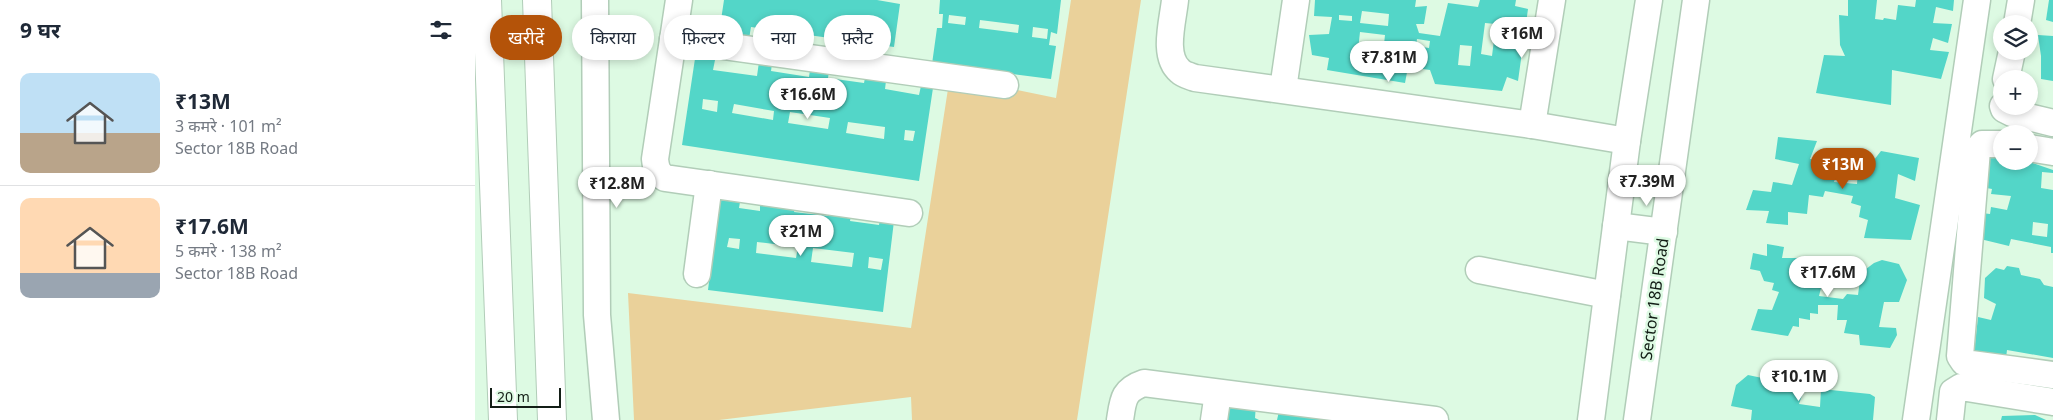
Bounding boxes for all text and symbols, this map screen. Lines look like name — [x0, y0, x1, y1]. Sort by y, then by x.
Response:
chip: खरीदें — [490, 15, 562, 60]
chip: किराया — [572, 15, 654, 60]
chip: फ़िल्टर — [664, 15, 743, 60]
chip: नया — [753, 15, 814, 60]
chip: फ़्लैट — [824, 15, 891, 60]
map controls — [1993, 15, 2038, 170]
button: layers — [1993, 15, 2038, 60]
text: 9 घर — [20, 16, 60, 44]
icon: filters — [427, 16, 455, 44]
pin: ₹16M — [1492, 17, 1552, 59]
text: ₹16M — [1501, 22, 1543, 44]
pin: ₹7.81M — [1348, 41, 1430, 83]
text: ₹7.81M — [1361, 46, 1417, 68]
button: + — [1993, 70, 2038, 115]
pin: ₹16.6M — [767, 78, 849, 120]
text: ₹16.6M — [780, 83, 836, 105]
text: ₹13M — [175, 87, 231, 115]
icon: home — [60, 93, 120, 153]
text: 3 कमरे · 101 m² — [175, 115, 282, 137]
button: − — [1993, 125, 2038, 170]
text: Sector 18B Road — [175, 137, 298, 159]
pin: ₹13M — [1813, 148, 1873, 190]
text: ₹13M — [1822, 153, 1864, 175]
pin: ₹7.39M — [1606, 164, 1688, 207]
pin: ₹12.8M — [576, 166, 658, 209]
text: ₹7.39M — [1619, 170, 1675, 192]
text: ₹12.8M — [589, 172, 645, 194]
text: ₹17.6M — [175, 212, 249, 240]
pin: ₹21M — [771, 214, 831, 257]
icon: home — [60, 218, 120, 278]
text: ₹21M — [780, 220, 822, 242]
street label: Sector 18B Road — [1635, 237, 1673, 361]
text: 5 कमरे · 138 m² — [175, 240, 282, 262]
pin: ₹17.6M — [1787, 256, 1869, 298]
text: ₹17.6M — [1800, 261, 1856, 283]
text: Sector 18B Road — [175, 262, 298, 284]
pin: ₹10.1M — [1758, 360, 1840, 402]
text: ₹10.1M — [1771, 365, 1827, 387]
scale bar — [490, 385, 561, 408]
text: 20 m — [497, 387, 530, 406]

